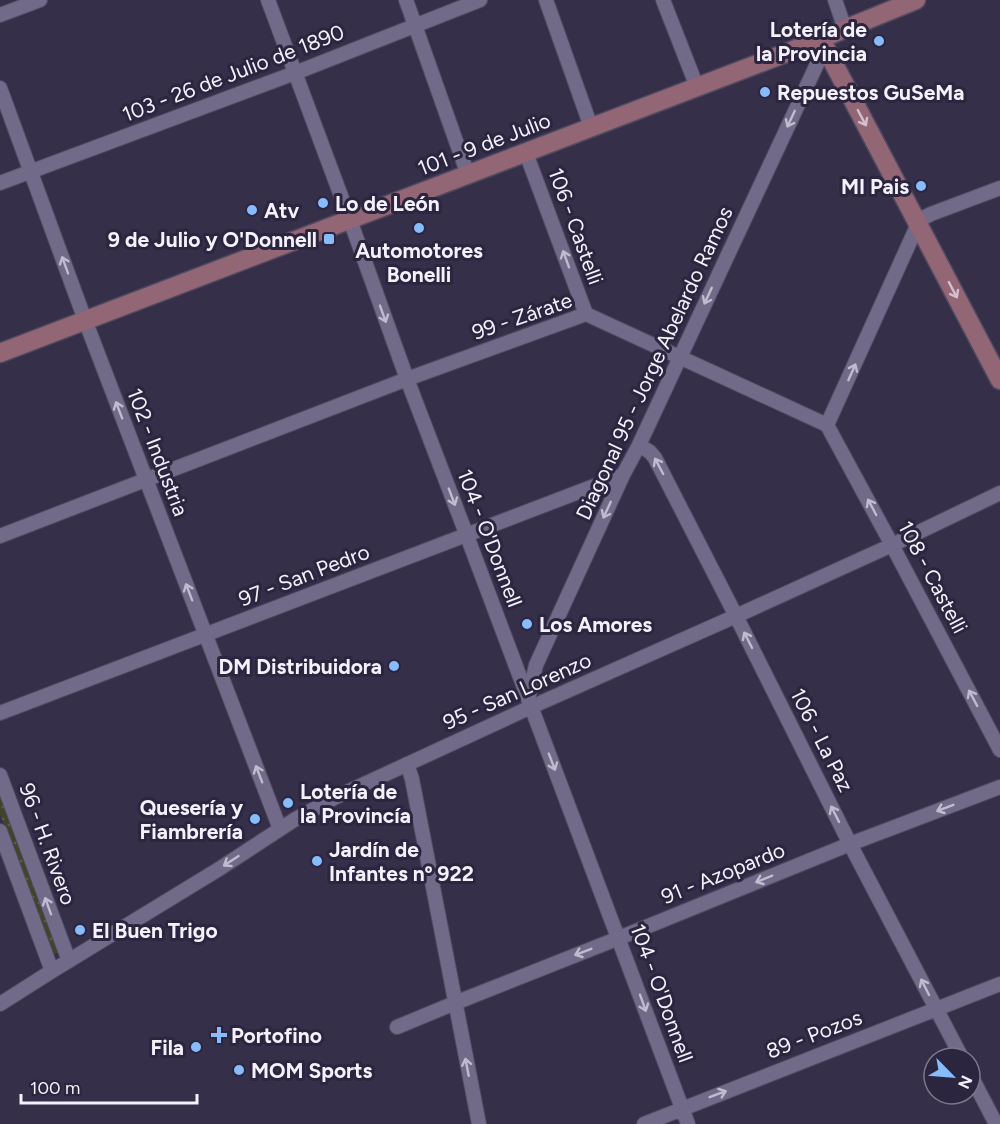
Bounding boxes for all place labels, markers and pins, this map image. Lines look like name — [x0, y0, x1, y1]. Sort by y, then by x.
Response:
place label: Lotería de la Provincia — [756, 17, 867, 66]
marker: Lotería de la Provincia — [872, 34, 886, 48]
place label: Repuestos GuSeMa — [777, 80, 965, 105]
marker: Repuestos GuSeMa — [758, 85, 772, 99]
place label: MI Pais — [841, 174, 909, 199]
marker: MI Pais — [914, 179, 928, 193]
place label: Lo de León — [335, 191, 440, 216]
marker: Lo de León — [316, 196, 330, 210]
place label: Atv — [264, 198, 299, 223]
marker: Atv — [245, 203, 259, 217]
marker: Automotores Bonelli — [412, 221, 426, 235]
place label: 9 de Julio y O'Donnell — [108, 227, 317, 252]
marker: 9 de Julio y O'Donnell — [322, 232, 336, 246]
place label: Automotores Bonelli — [355, 238, 483, 287]
place label: Los Amores — [539, 612, 652, 637]
marker: Los Amores — [520, 617, 534, 631]
place label: DM Distribuidora — [219, 654, 382, 679]
marker: DM Distribuidora — [387, 659, 401, 673]
place label: Lotería de la Provincía — [300, 779, 411, 828]
place label: Quesería y Fiambrería — [140, 795, 244, 844]
marker: Lotería de la Provincía — [281, 796, 295, 810]
marker: Quesería y Fiambrería — [248, 812, 262, 826]
place label: Jardín de Infantes nº 922 — [329, 837, 474, 886]
marker: Jardín de Infantes nº 922 — [310, 854, 324, 868]
place label: El Buen Trigo — [92, 918, 218, 943]
marker: El Buen Trigo — [73, 923, 87, 937]
place label: Portofino — [231, 1023, 322, 1048]
marker: Portofino — [212, 1028, 226, 1042]
place label: Fila — [151, 1035, 184, 1060]
marker: Fila — [189, 1040, 203, 1054]
place label: MOM Sports — [251, 1058, 372, 1083]
marker: MOM Sports — [232, 1063, 246, 1077]

